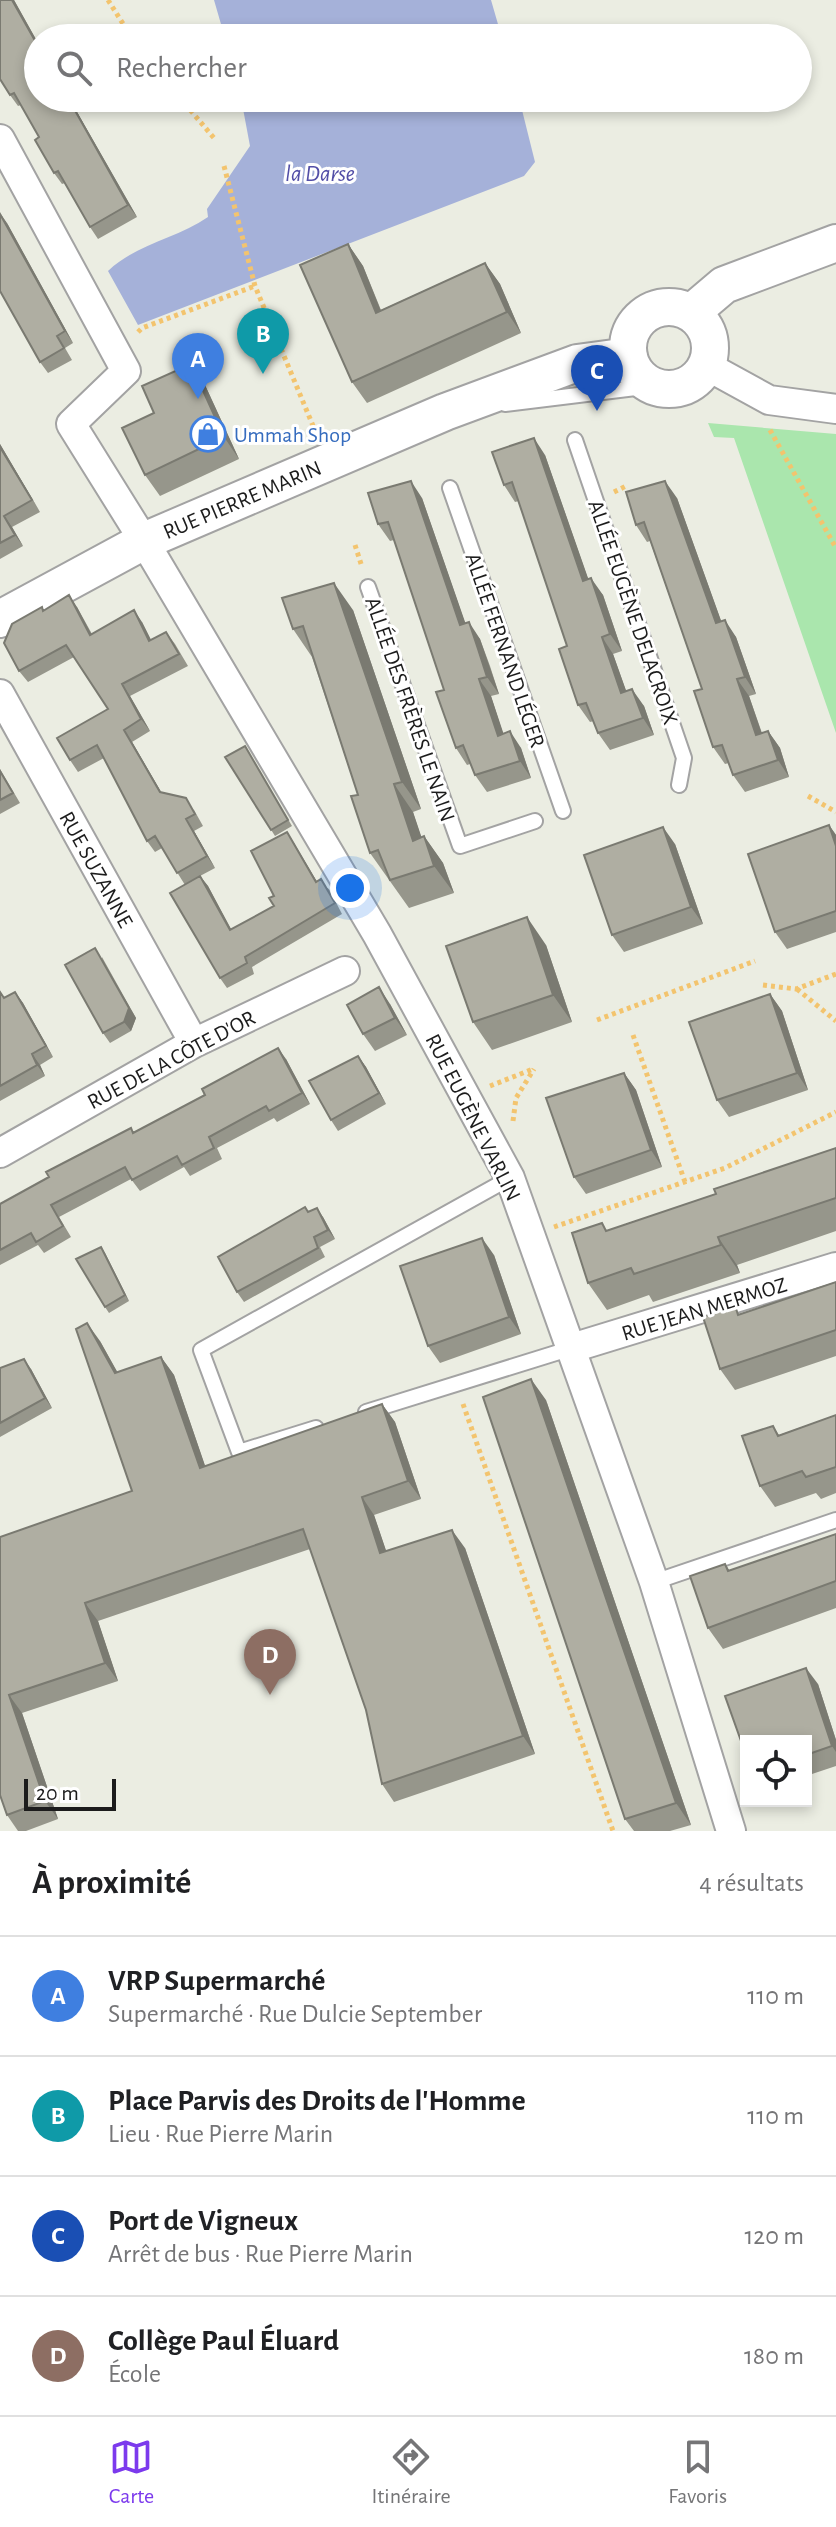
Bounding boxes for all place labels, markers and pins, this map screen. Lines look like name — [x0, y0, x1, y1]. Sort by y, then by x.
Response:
pin: B — [237, 308, 289, 374]
pin: A — [172, 333, 224, 399]
pin: C — [571, 345, 623, 411]
shop icon: Ummah Shop — [189, 415, 227, 453]
place label: Ummah Shop — [234, 424, 351, 446]
pin: D — [244, 1629, 296, 1695]

